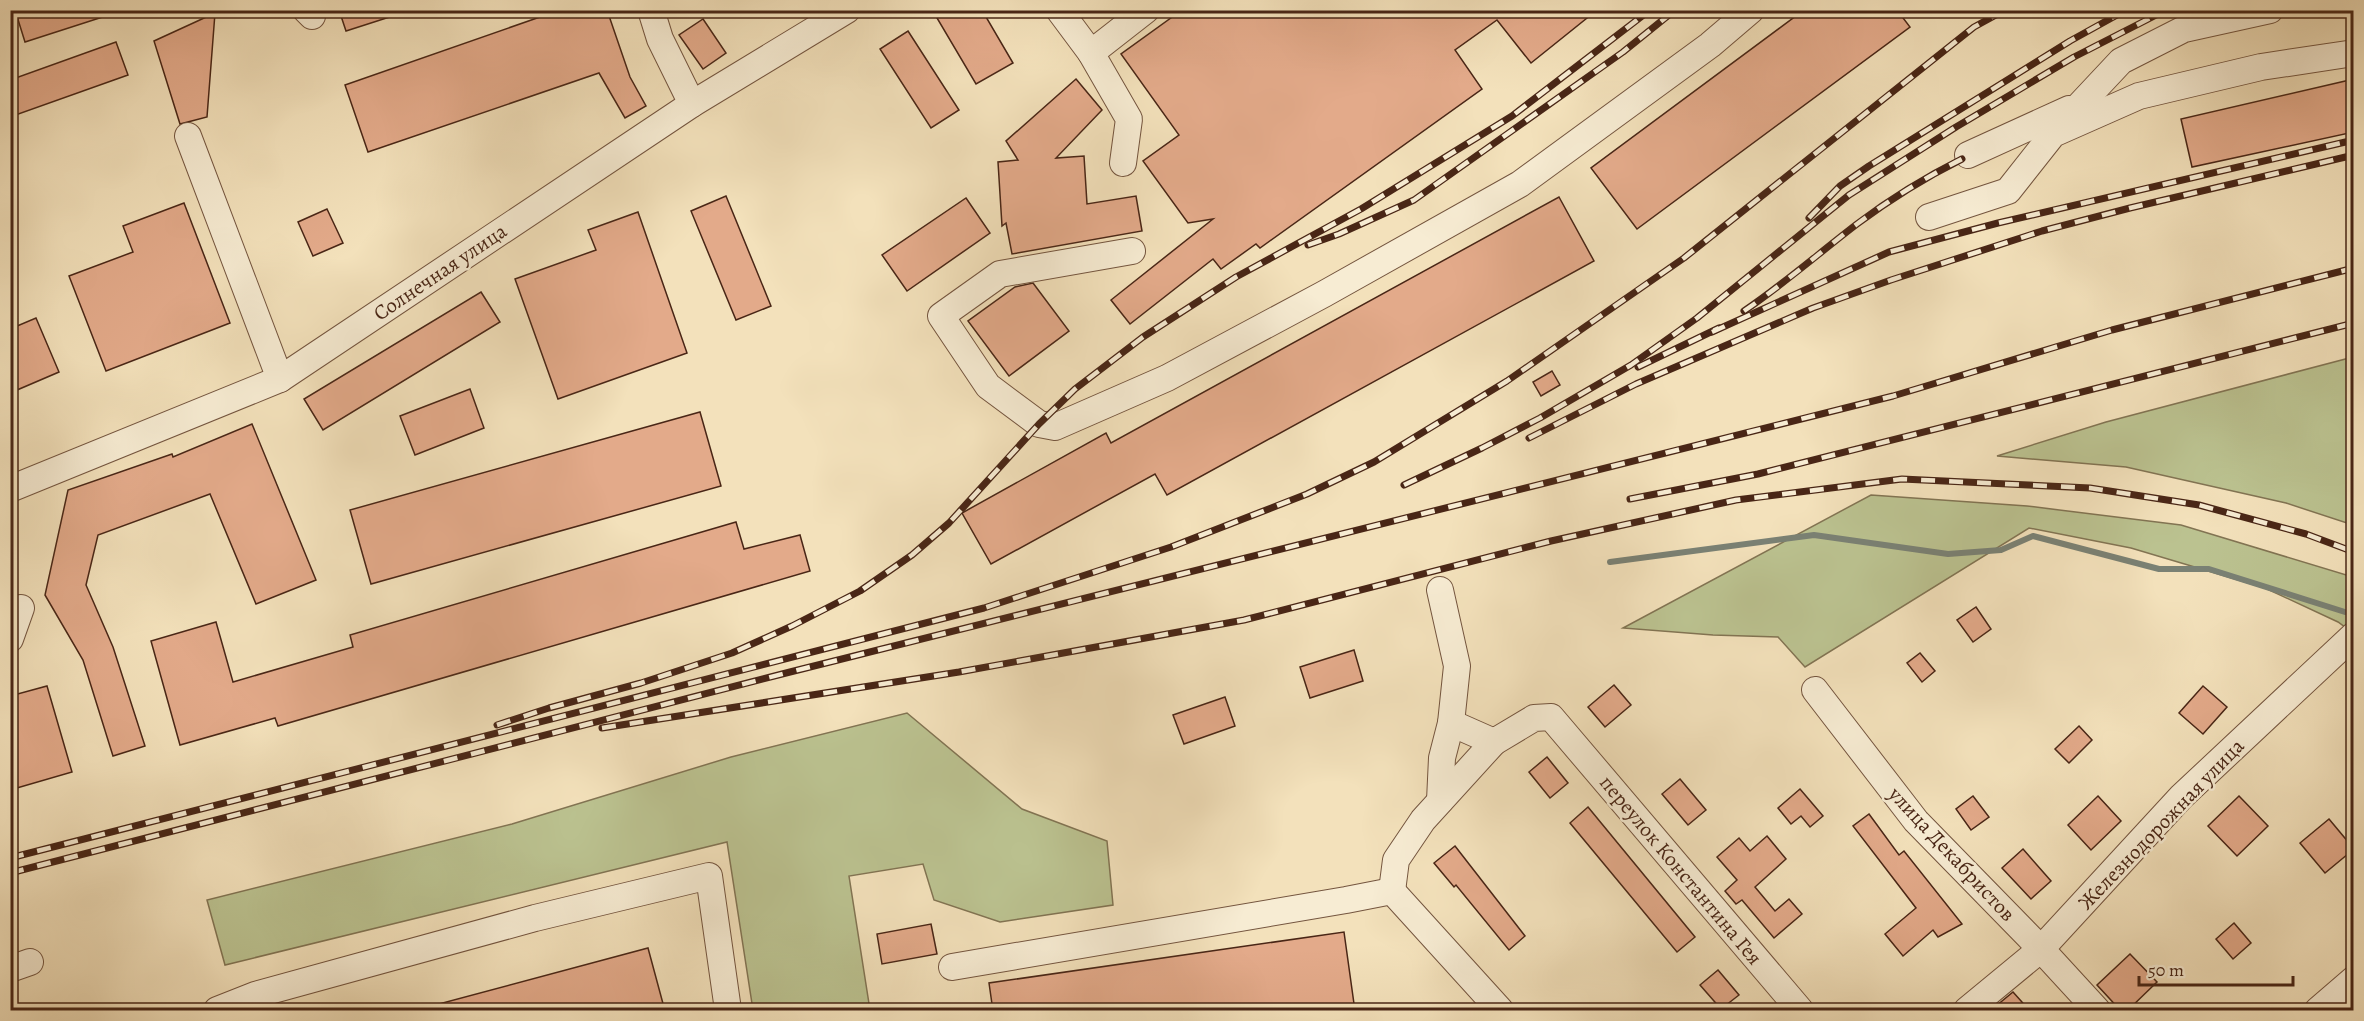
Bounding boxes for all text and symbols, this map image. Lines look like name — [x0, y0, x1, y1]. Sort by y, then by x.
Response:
street label: Солнечная улица — [368, 217, 513, 327]
street label: Железнодорожная улица — [2072, 732, 2250, 916]
street label: переулок Константина Гея — [1593, 769, 1769, 971]
street label: улица Декабристов — [1882, 780, 2022, 927]
scale bar — [2139, 949, 2294, 987]
text: 50 m — [2148, 958, 2184, 982]

